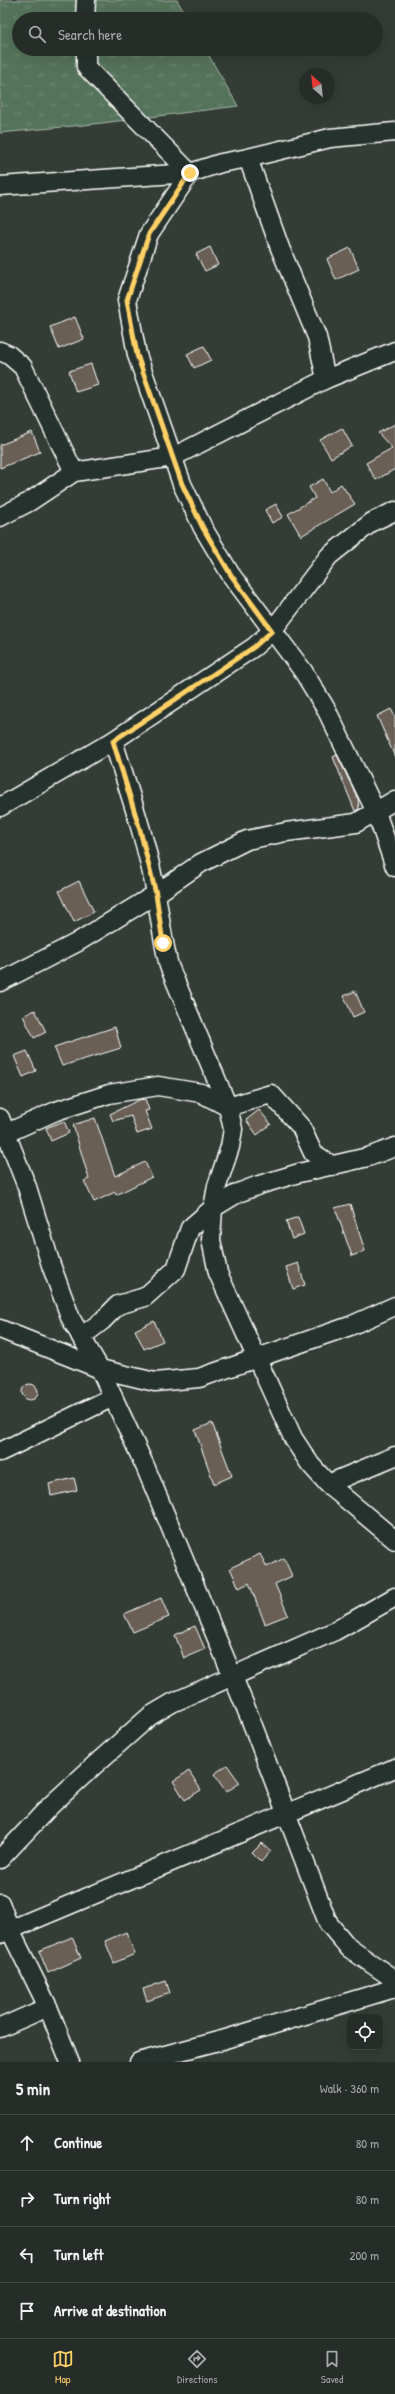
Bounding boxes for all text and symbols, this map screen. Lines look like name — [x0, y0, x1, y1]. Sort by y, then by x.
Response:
search box — [12, 12, 383, 56]
icon: search — [26, 23, 48, 45]
text: Search here — [58, 24, 122, 45]
north arrow — [299, 68, 335, 104]
route end — [181, 164, 199, 182]
route start — [154, 934, 172, 952]
map controls — [347, 2014, 383, 2050]
button: locate — [347, 2014, 383, 2050]
text: 5 min — [16, 2077, 50, 2100]
text: Walk · 360 m — [320, 2079, 379, 2097]
icon: ahead — [16, 2132, 38, 2154]
text: Continue — [54, 2132, 102, 2153]
text: 80 m — [356, 2134, 379, 2152]
icon: right — [16, 2188, 38, 2210]
text: Turn right — [54, 2188, 110, 2209]
text: 80 m — [356, 2190, 379, 2208]
icon: left — [16, 2244, 38, 2266]
text: Turn left — [54, 2244, 104, 2265]
text: 200 m — [349, 2246, 379, 2264]
icon: arrive — [16, 2300, 38, 2322]
text: Arrive at destination — [54, 2300, 166, 2321]
tab: Map — [52, 2348, 74, 2386]
tab: Directions — [177, 2348, 218, 2386]
tab: Saved — [321, 2348, 343, 2386]

